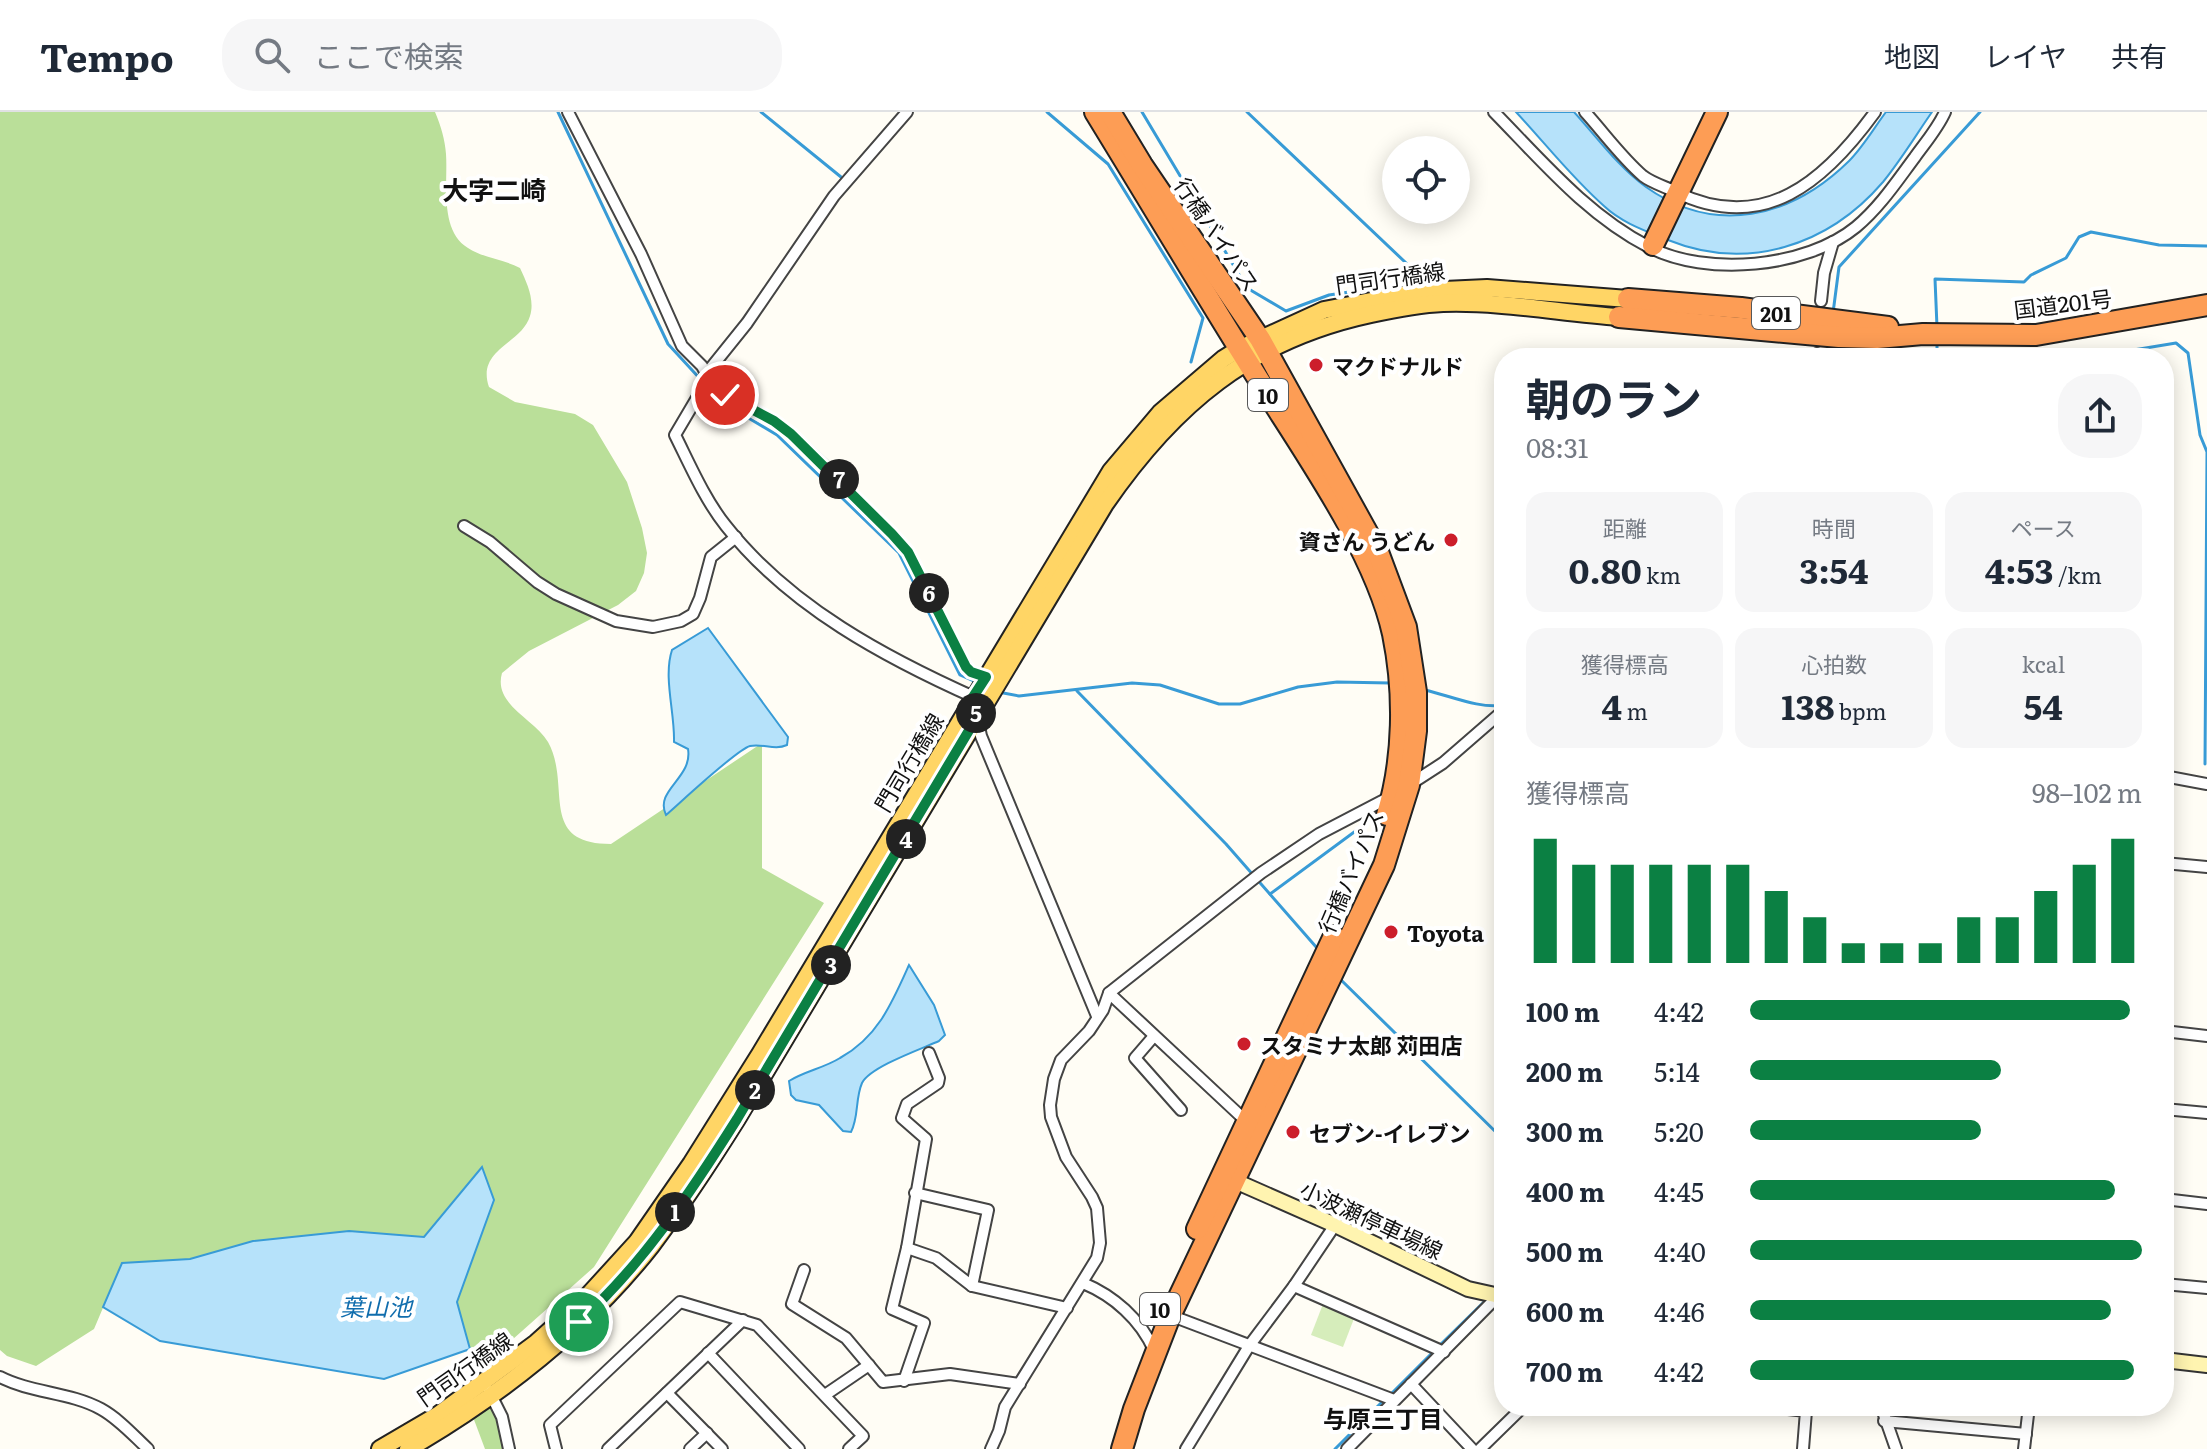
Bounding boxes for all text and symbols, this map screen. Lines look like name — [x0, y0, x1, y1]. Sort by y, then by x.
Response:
search box — [222, 19, 782, 91]
text: Tempo — [40, 27, 174, 84]
icon: search — [250, 33, 294, 77]
text: ここで検索 — [314, 33, 464, 77]
text: 地図 — [1884, 34, 1940, 76]
text: レイヤ — [1984, 34, 2067, 76]
text: 共有 — [2111, 34, 2167, 76]
map controls — [1382, 136, 1470, 224]
button: locate — [1382, 136, 1470, 224]
district label: 大字二崎 — [442, 169, 546, 208]
street label: 行橋バイパス — [1168, 170, 1268, 298]
street label: 門司行橋線 — [1333, 253, 1447, 301]
street label: 国道201号 — [2012, 281, 2114, 325]
road number: 201 — [1752, 297, 1800, 329]
place label: マクドナルド — [1332, 349, 1464, 382]
marker: マクドナルド — [1307, 356, 1325, 374]
pin — [691, 361, 759, 429]
text: 朝のラン — [1526, 364, 1702, 430]
icon: check — [703, 373, 747, 417]
button: share — [2058, 374, 2142, 458]
road number: 10 — [1248, 379, 1288, 411]
text: 08:31 — [1526, 427, 1588, 466]
pin: 7 — [819, 459, 859, 499]
text: 7 — [833, 462, 845, 495]
text: 距離 — [1603, 511, 1647, 544]
text: 時間 — [1812, 511, 1856, 544]
text: ペース — [2011, 511, 2076, 544]
place label: 資さん うどん — [1299, 524, 1435, 557]
marker: 資さん うどん — [1442, 531, 1460, 549]
text: 0.80 — [1569, 544, 1642, 594]
text: 3:54 — [1799, 544, 1869, 594]
text: 4:53 — [1985, 544, 2054, 594]
text: km — [1642, 558, 1681, 591]
text: /km — [2054, 558, 2102, 591]
pin: 6 — [909, 573, 949, 613]
text: 6 — [923, 576, 935, 609]
text: 獲得標高 — [1581, 647, 1669, 680]
text: 心拍数 — [1801, 647, 1867, 680]
text: kcal — [2022, 647, 2065, 680]
text: 4 — [1602, 680, 1622, 730]
text: 138 — [1781, 680, 1834, 730]
text: 54 — [2024, 680, 2063, 730]
pin: 5 — [956, 693, 996, 733]
text: m — [1622, 694, 1648, 727]
text: bpm — [1834, 694, 1887, 727]
text: 5 — [970, 696, 982, 729]
street label: 門司行橋線 — [866, 706, 950, 818]
text: 獲得標高 — [1526, 772, 1630, 811]
text: 98–102 m — [2032, 772, 2142, 811]
street label: 行橋バイパス — [1309, 804, 1391, 938]
pin: 4 — [886, 819, 926, 859]
text: 4 — [899, 822, 913, 855]
place label: Toyota — [1407, 916, 1484, 949]
marker: Toyota — [1382, 923, 1400, 941]
pin: 3 — [811, 945, 851, 985]
text: 3 — [825, 948, 837, 981]
text: 100 m — [1526, 991, 1600, 1030]
text: 4:42 — [1654, 991, 1704, 1030]
place label: スタミナ太郎 苅田店 — [1260, 1028, 1462, 1061]
marker: スタミナ太郎 苅田店 — [1235, 1035, 1253, 1053]
text: 200 m — [1526, 1051, 1603, 1090]
text: 5:14 — [1654, 1051, 1700, 1090]
pin: 2 — [735, 1070, 775, 1110]
text: 2 — [749, 1073, 761, 1106]
text: 300 m — [1526, 1111, 1604, 1150]
text: 5:20 — [1654, 1111, 1704, 1150]
place label: セブン-イレブン — [1309, 1116, 1470, 1149]
marker: セブン-イレブン — [1284, 1123, 1302, 1141]
text: 400 m — [1526, 1171, 1605, 1210]
text: 4:45 — [1654, 1171, 1704, 1210]
street label: 小波瀬停車場線 — [1295, 1172, 1449, 1266]
pin: 1 — [655, 1192, 695, 1232]
text: 1 — [670, 1195, 680, 1228]
text: 500 m — [1526, 1231, 1603, 1270]
text: 4:40 — [1654, 1231, 1706, 1270]
water label: 葉山池 — [340, 1288, 414, 1323]
pin — [545, 1288, 613, 1356]
text: 600 m — [1526, 1291, 1604, 1330]
text: 4:46 — [1654, 1291, 1705, 1330]
road number: 10 — [1140, 1293, 1180, 1325]
icon: arrive — [557, 1300, 601, 1344]
street label: 門司行橋線 — [409, 1323, 519, 1413]
text: 700 m — [1526, 1351, 1603, 1390]
text: 4:42 — [1654, 1351, 1704, 1390]
district label: 与原三丁目 — [1323, 1400, 1443, 1435]

